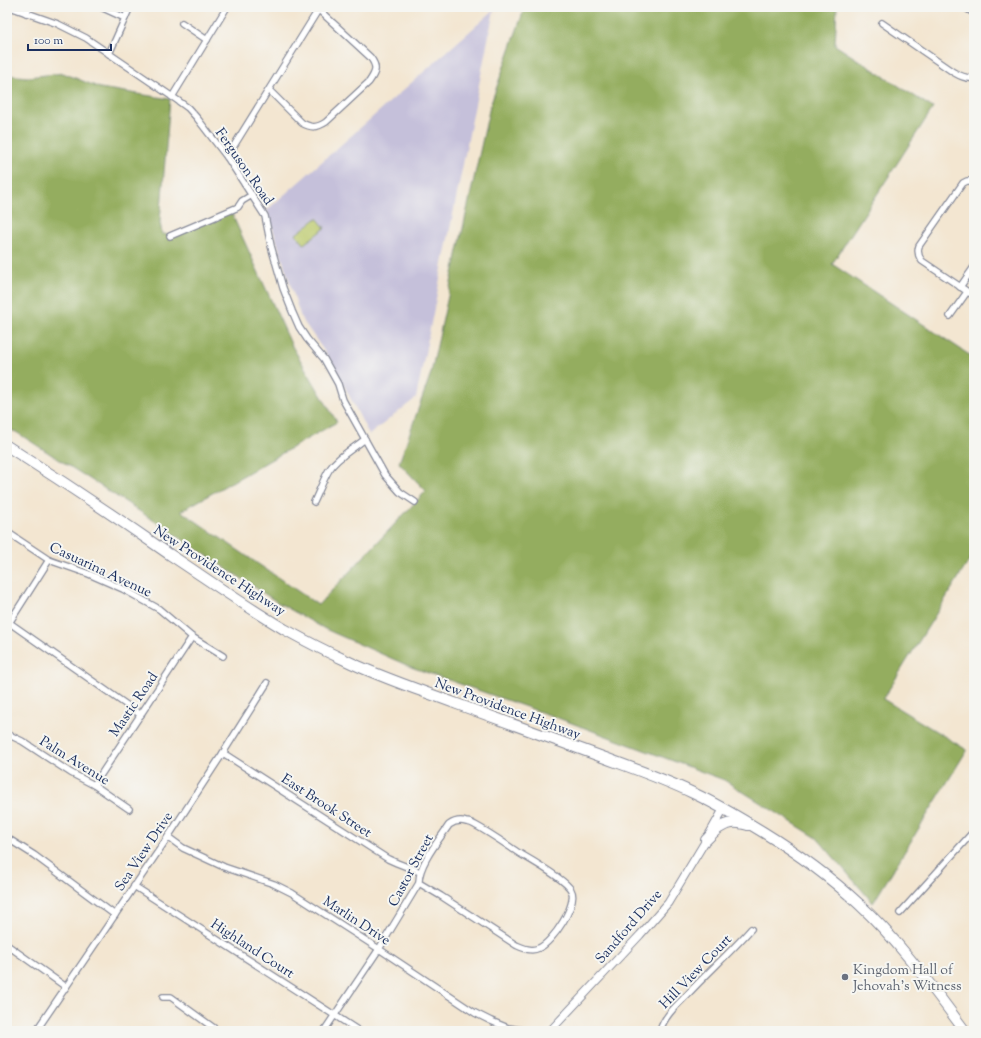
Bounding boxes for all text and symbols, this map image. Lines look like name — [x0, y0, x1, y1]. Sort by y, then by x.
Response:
scale bar — [28, 26, 111, 52]
text: 100 m — [34, 32, 63, 50]
street label: Ferguson Road — [209, 125, 277, 210]
street label: New Providence Highway — [149, 521, 289, 622]
street label: Casuarina Avenue — [46, 538, 155, 603]
street label: Mastic Road — [106, 669, 164, 742]
street label: New Providence Highway — [432, 674, 583, 746]
street label: Palm Avenue — [35, 732, 113, 791]
street label: East Brook Street — [277, 770, 375, 844]
street label: Sea View Drive — [111, 808, 179, 896]
street label: Castor Street — [384, 831, 439, 911]
street label: Sandford Drive — [591, 886, 668, 969]
street label: Marlin Drive — [318, 892, 394, 951]
street label: Highland Court — [206, 915, 298, 984]
street label: Hill View Court — [656, 931, 737, 1014]
place label: Kingdom Hall of Jehovah’s Witness — [852, 961, 962, 997]
marker: Kingdom Hall of Jehovah’s Witness — [840, 972, 850, 982]

